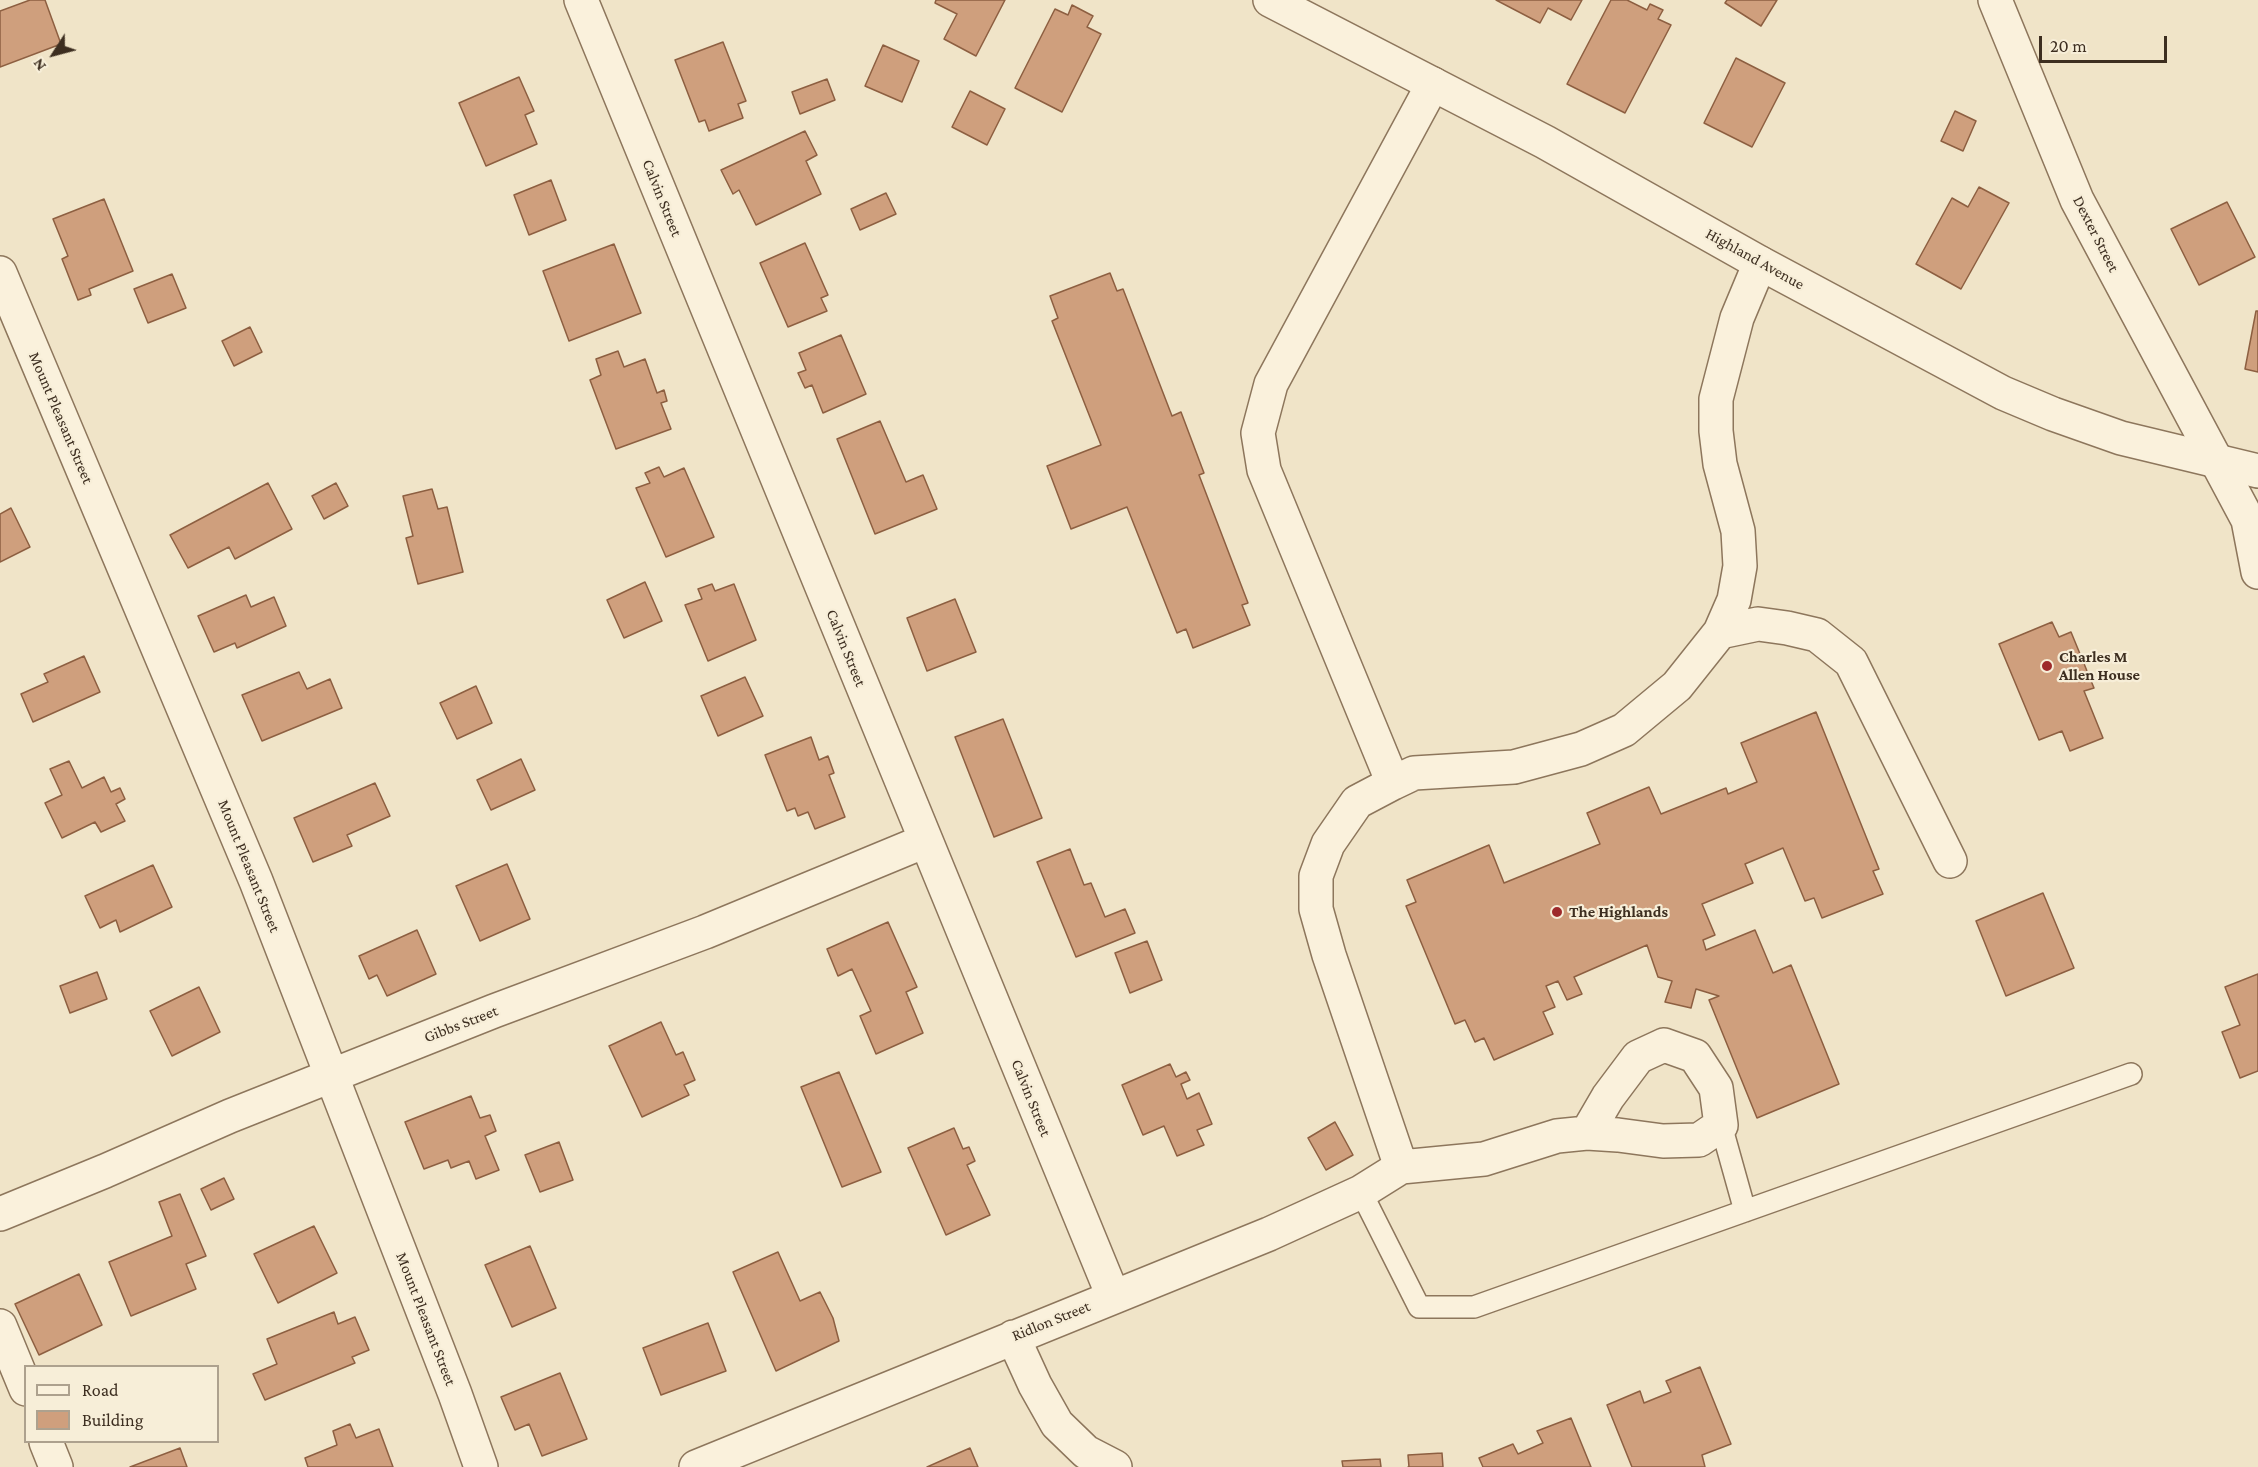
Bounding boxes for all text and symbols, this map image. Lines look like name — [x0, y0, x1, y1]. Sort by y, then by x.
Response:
north arrow — [24, 24, 84, 84]
scale bar — [2042, 24, 2170, 62]
text: 20 m — [2050, 36, 2087, 56]
text: N — [29, 55, 49, 74]
street label: Calvin Street — [638, 157, 686, 239]
street label: Dexter Street — [2069, 193, 2123, 275]
street label: Highland Avenue — [1702, 224, 1808, 294]
street label: Mount Pleasant Street — [25, 349, 97, 487]
street label: Calvin Street — [822, 607, 870, 689]
place label: Charles M Allen House — [2059, 647, 2140, 685]
marker: Charles M Allen House — [2040, 659, 2054, 673]
street label: Mount Pleasant Street — [214, 797, 284, 935]
place label: The Highlands — [1569, 902, 1668, 922]
marker: The Highlands — [1550, 905, 1564, 919]
street label: Gibbs Street — [421, 1001, 501, 1047]
street label: Calvin Street — [1007, 1057, 1055, 1139]
street label: Mount Pleasant Street — [392, 1250, 460, 1388]
street label: Ridlon Street — [1009, 1297, 1093, 1345]
legend — [24, 1365, 219, 1443]
text: Road — [82, 1380, 119, 1400]
text: Building — [82, 1410, 143, 1430]

